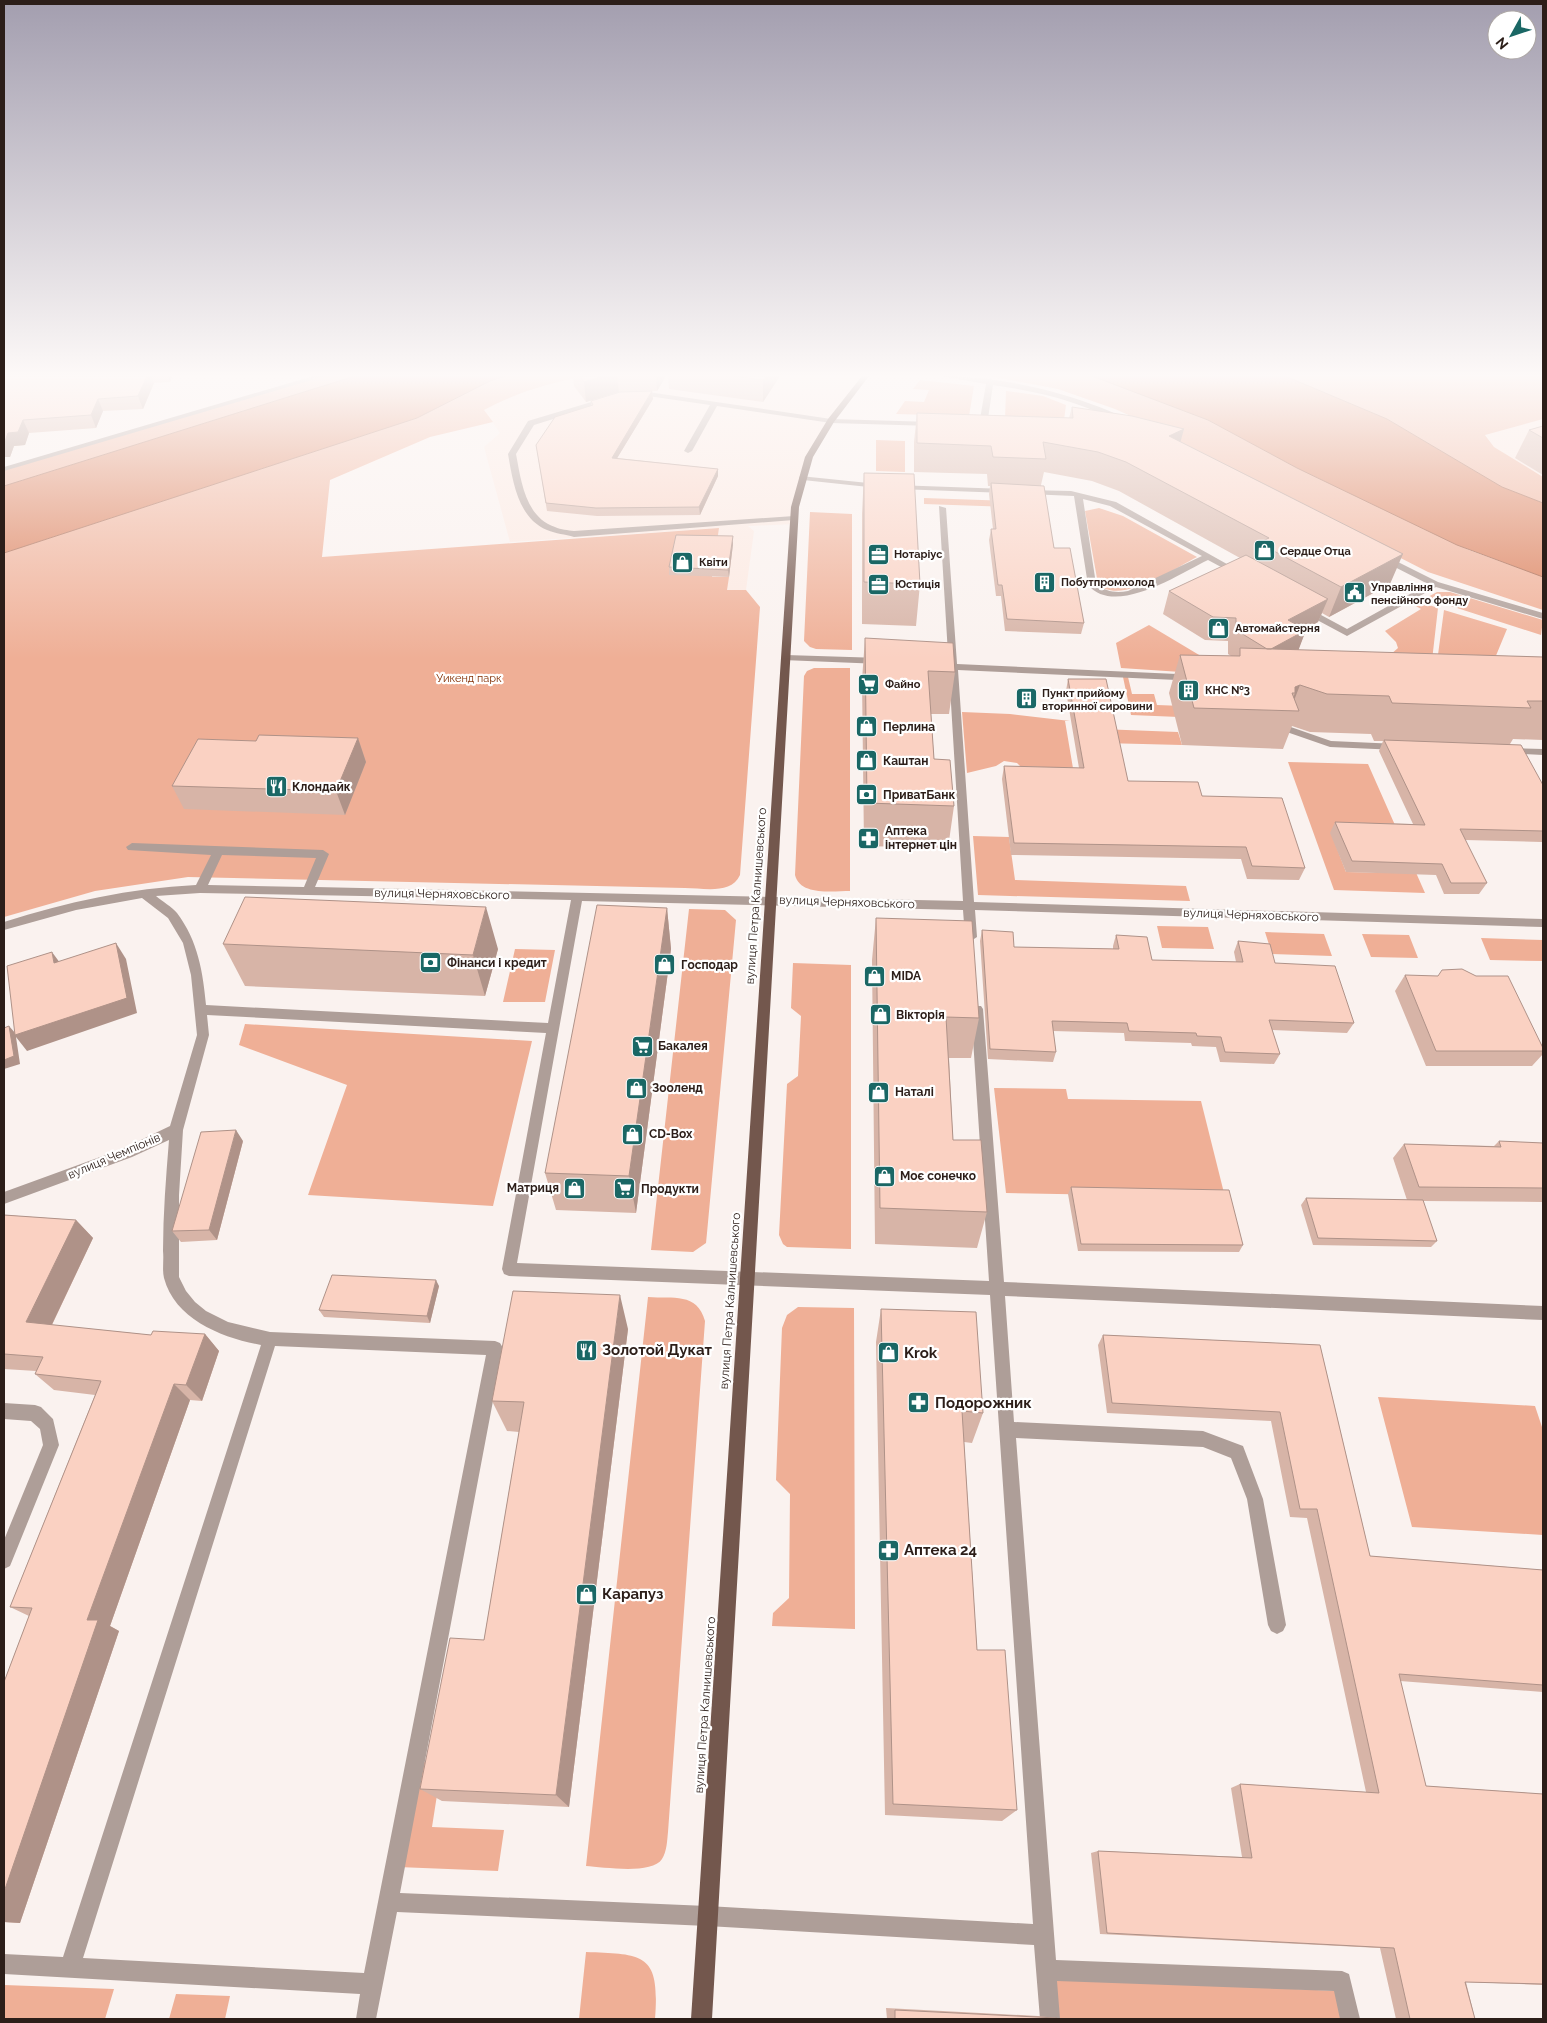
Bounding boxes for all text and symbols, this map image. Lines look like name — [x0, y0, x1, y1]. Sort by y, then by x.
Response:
north arrow — [1487, 10, 1537, 60]
text: N — [1492, 34, 1512, 53]
shop icon: Сердце Отца — [1252, 539, 1276, 563]
office icon: Нотарiус — [866, 542, 890, 566]
place label: Сердце Отца — [1280, 545, 1351, 558]
place label: Нотарiус — [894, 548, 942, 561]
shop icon: Квіти — [671, 550, 695, 574]
place label: Квіти — [699, 556, 728, 569]
building icon: Побутпромхолод — [1033, 570, 1057, 594]
office icon: Юстиція — [867, 572, 891, 596]
place label: Побутпромхолод — [1061, 576, 1155, 589]
place label: Юстиція — [895, 578, 940, 591]
public building icon: Управління пенсійного фонду — [1343, 581, 1367, 605]
place label: Управління пенсійного фонду — [1370, 581, 1468, 607]
shop icon: Автомайстерня — [1207, 616, 1231, 640]
place label: Автомайстерня — [1235, 622, 1320, 635]
park label: Уикенд парк — [436, 672, 502, 685]
supermarket icon: Файно — [857, 672, 881, 696]
place label: Файно — [885, 678, 921, 691]
building icon: КНС №3 — [1177, 678, 1201, 702]
place label: КНС №3 — [1205, 684, 1250, 697]
building icon: Пункт прийому вторинної сировини — [1014, 687, 1038, 711]
place label: Пункт прийому вторинної сировини — [1042, 687, 1153, 713]
shop icon: Перлина — [855, 715, 879, 739]
place label: Перлина — [883, 720, 935, 734]
shop icon: Каштан — [855, 749, 879, 773]
place label: Каштан — [883, 754, 928, 768]
restaurant icon: Клондайк — [264, 775, 288, 799]
place label: Клондайк — [292, 780, 351, 794]
bank icon: ПриватБанк — [855, 783, 879, 807]
place label: ПриватБанк — [883, 788, 955, 802]
street label: вулиця Петра Калнишевського — [743, 807, 769, 985]
place label: Аптека інтернет цін — [885, 824, 957, 852]
pharmacy icon: Аптека інтернет цін — [857, 826, 881, 850]
street label: вулиця Черняховського — [374, 886, 510, 902]
street label: вулиця Черняховського — [779, 893, 915, 911]
street label: вулиця Черняховського — [1183, 906, 1319, 924]
bank icon: Фінанси і кредит — [419, 951, 443, 975]
shop icon: Господар — [653, 953, 677, 977]
place label: Фінанси і кредит — [447, 956, 547, 970]
place label: Господар — [681, 958, 738, 972]
shop icon: MIDA — [863, 964, 887, 988]
place label: MIDA — [891, 969, 922, 983]
shop icon: Вікторія — [868, 1003, 892, 1027]
place label: Вікторія — [896, 1008, 945, 1022]
supermarket icon: Бакалея — [630, 1034, 654, 1058]
place label: Бакалея — [658, 1039, 708, 1053]
shop icon: Зооленд — [624, 1076, 648, 1100]
shop icon: Наталі — [867, 1080, 891, 1104]
place label: Зооленд — [652, 1081, 703, 1095]
place label: Наталі — [895, 1085, 934, 1099]
shop icon: CD-Box — [621, 1122, 645, 1146]
place label: CD-Box — [649, 1127, 693, 1141]
street label: вулиця Чемпіонів — [66, 1130, 162, 1182]
shop icon: Моє сонечко — [872, 1164, 896, 1188]
place label: Моє сонечко — [900, 1169, 976, 1183]
shop icon: Матриця — [563, 1176, 587, 1200]
supermarket icon: Продукти — [613, 1177, 637, 1201]
place label: Матриця — [507, 1181, 559, 1195]
place label: Продукти — [641, 1182, 699, 1196]
street label: вулиця Петра Калнишевського — [717, 1212, 743, 1390]
restaurant icon: Золотой Дукат — [574, 1338, 598, 1362]
place label: Золотой Дукат — [602, 1341, 713, 1359]
shop icon: Krok — [876, 1341, 900, 1365]
place label: Krok — [904, 1344, 938, 1362]
pharmacy icon: Подорожник — [907, 1391, 931, 1415]
place label: Подорожник — [935, 1394, 1032, 1412]
pharmacy icon: Аптека 24 — [876, 1538, 900, 1562]
place label: Аптека 24 — [904, 1541, 978, 1559]
shop icon: Карапуз — [574, 1582, 598, 1606]
place label: Карапуз — [602, 1585, 664, 1603]
street label: вулиця Петра Калнишевського — [692, 1616, 718, 1794]

